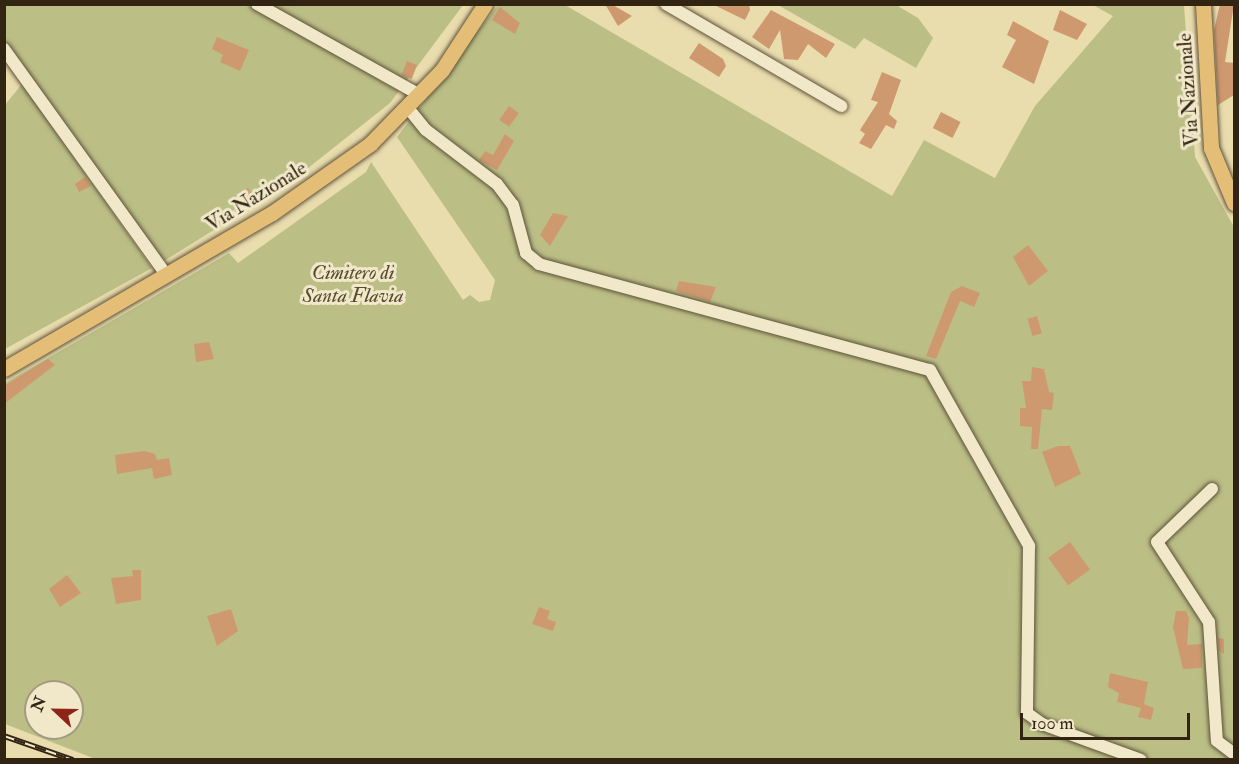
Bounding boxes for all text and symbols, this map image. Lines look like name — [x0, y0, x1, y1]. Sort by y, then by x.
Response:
street label: Via Nazionale — [1172, 32, 1204, 148]
street label: Via Nazionale — [201, 156, 311, 236]
park label: Cimitero di Santa Flavia — [303, 261, 403, 308]
north arrow — [24, 680, 84, 740]
text: N — [27, 694, 51, 714]
scale bar — [1023, 701, 1192, 739]
text: 100 m — [1031, 712, 1074, 735]

